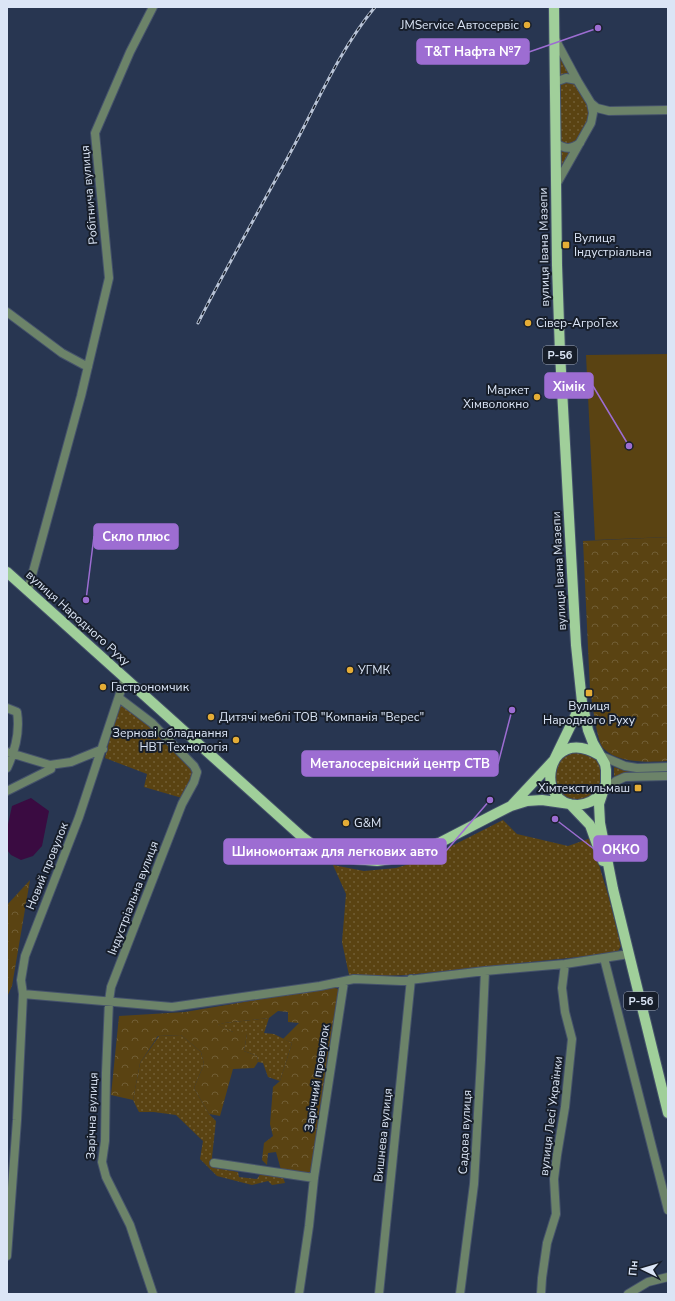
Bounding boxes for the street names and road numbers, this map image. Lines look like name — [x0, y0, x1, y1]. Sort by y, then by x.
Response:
street label: Робітнича вулиця — [77, 145, 101, 245]
street label: вулиця Івана Мазепи — [535, 187, 553, 307]
road number: Р-56 — [543, 346, 577, 364]
street label: вулиця Івана Мазепи — [548, 511, 570, 631]
street label: вулиця Народного Руху — [22, 567, 134, 670]
street label: Новий провулок — [22, 819, 72, 912]
street label: Індустріальна вулиця — [104, 839, 162, 957]
road number: Р-56 — [624, 992, 658, 1010]
street label: Зарічний провулок — [301, 1023, 333, 1133]
street label: вулиця Лесі Українки — [536, 1055, 566, 1177]
street label: Зарічна вулиця — [82, 1072, 102, 1160]
street label: Вишнева вулиця — [370, 1087, 396, 1183]
street label: Садова вулиця — [455, 1089, 475, 1175]

